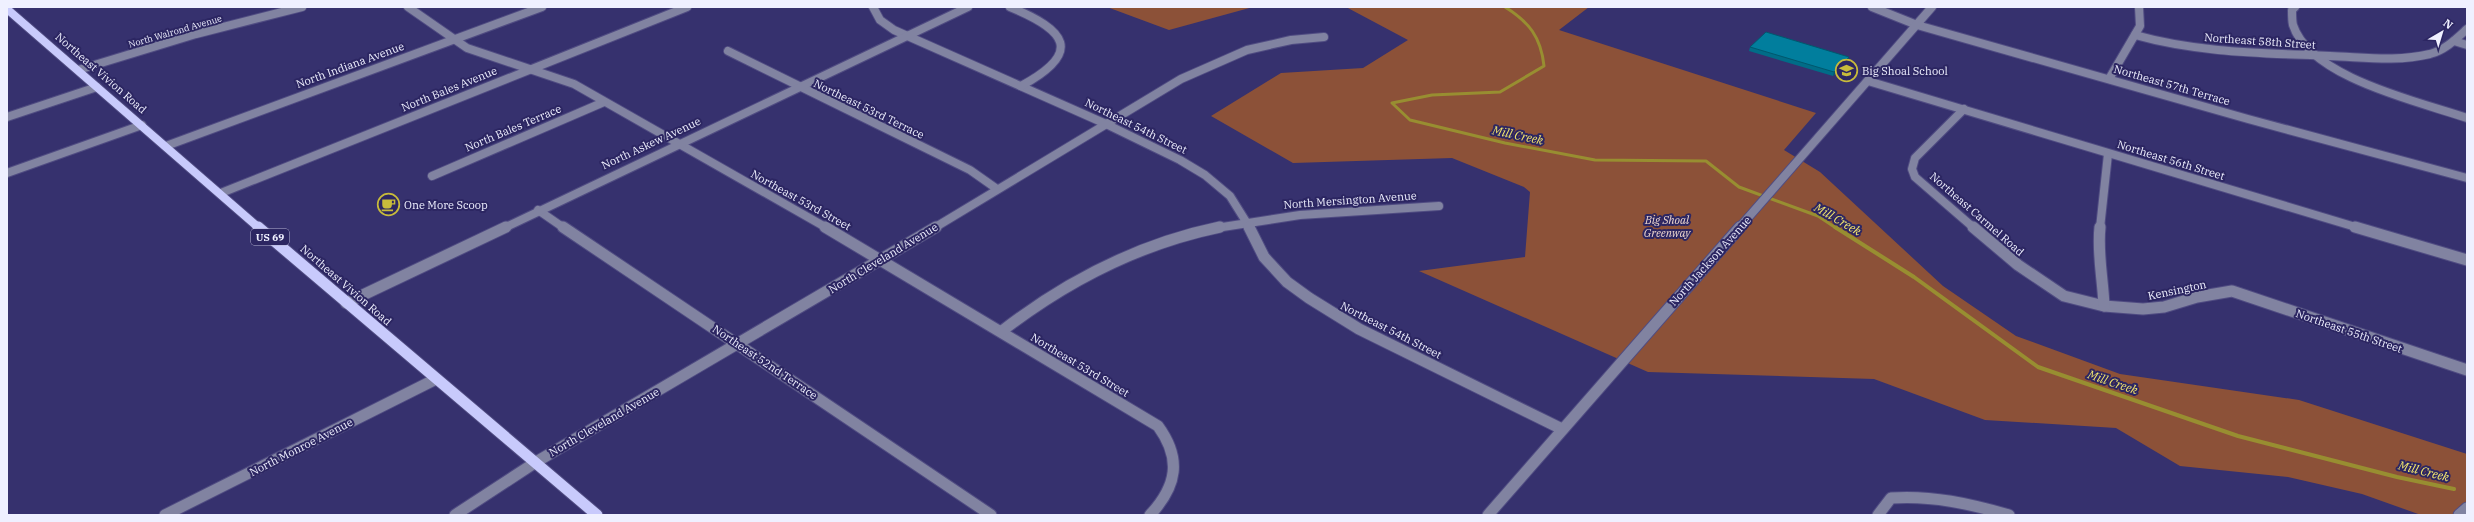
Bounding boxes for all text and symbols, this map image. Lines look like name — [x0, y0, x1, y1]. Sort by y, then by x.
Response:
street label: North Walrond Avenue — [127, 12, 223, 50]
north arrow — [2422, 12, 2462, 52]
text: N — [2440, 16, 2456, 32]
street label: Northeast Vivion Road — [53, 30, 150, 117]
street label: Northeast 58th Street — [2204, 30, 2316, 52]
street label: North Indiana Avenue — [294, 39, 406, 91]
school or university icon: Big Shoal School — [1834, 58, 1860, 84]
street label: Northeast 57th Terrace — [2112, 62, 2232, 108]
street label: North Bales Avenue — [399, 63, 499, 115]
place label: Big Shoal School — [1862, 64, 1948, 78]
street label: Northeast 53rd Terrace — [811, 76, 927, 142]
street label: Northeast 54th Street — [1083, 95, 1189, 157]
street label: North Bales Terrace — [463, 101, 563, 155]
street label: North Askew Avenue — [599, 114, 703, 172]
water label: Mill Creek — [1490, 122, 1545, 148]
street label: Northeast 56th Street — [2116, 137, 2227, 183]
street label: Northeast 53rd Street — [748, 167, 854, 233]
street label: Northeast Carmel Road — [1927, 169, 2027, 259]
street label: North Mersington Avenue — [1283, 188, 1417, 212]
cafe icon: One More Scoop — [375, 192, 401, 218]
place label: One More Scoop — [404, 198, 488, 212]
water label: Mill Creek — [1811, 199, 1865, 239]
park label: Big Shoal Greenway — [1644, 213, 1691, 240]
street label: North Jackson Avenue — [1666, 213, 1754, 309]
street label: North Cleveland Avenue — [826, 220, 940, 296]
road number: US 69 — [251, 229, 289, 245]
street label: Northeast Vivion Road — [298, 242, 395, 329]
street label: Kensington — [2146, 277, 2208, 303]
street label: Northeast 54th Street — [1338, 298, 1444, 362]
street label: Northeast 55th Street — [2294, 306, 2404, 356]
street label: Northeast 52nd Terrace — [710, 322, 820, 402]
street label: Northeast 53rd Street — [1028, 330, 1132, 400]
water label: Mill Creek — [2085, 366, 2140, 398]
street label: North Cleveland Avenue — [546, 385, 662, 459]
street label: North Monroe Avenue — [247, 415, 355, 479]
water label: Mill Creek — [2396, 457, 2452, 485]

